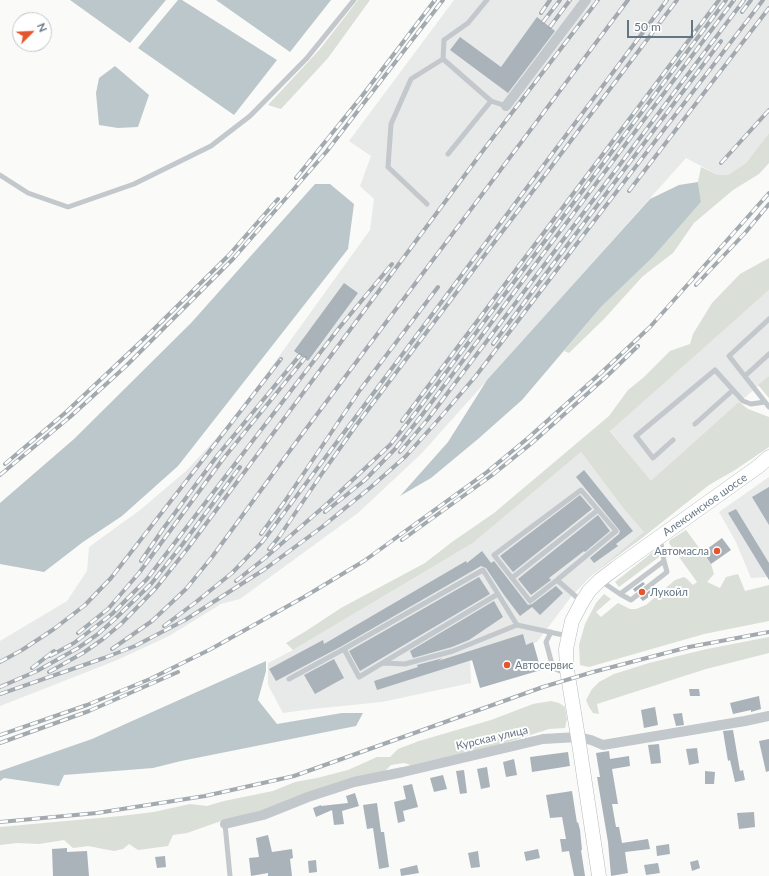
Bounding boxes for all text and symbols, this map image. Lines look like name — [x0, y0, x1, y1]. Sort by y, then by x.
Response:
north arrow — [12, 12, 52, 52]
scale bar — [629, 12, 695, 38]
text: 50 m — [634, 19, 661, 34]
text: N — [35, 21, 50, 34]
street label: Алексинское шоссе — [660, 471, 750, 539]
place label: Автомасла — [654, 544, 709, 558]
marker: Автомасла — [712, 546, 722, 556]
place label: Лукойл — [650, 585, 688, 599]
marker: Лукойл — [637, 587, 647, 597]
place label: Автосервис — [515, 658, 574, 672]
marker: Автосервис — [502, 660, 512, 670]
street label: Курская улица — [455, 723, 529, 753]

